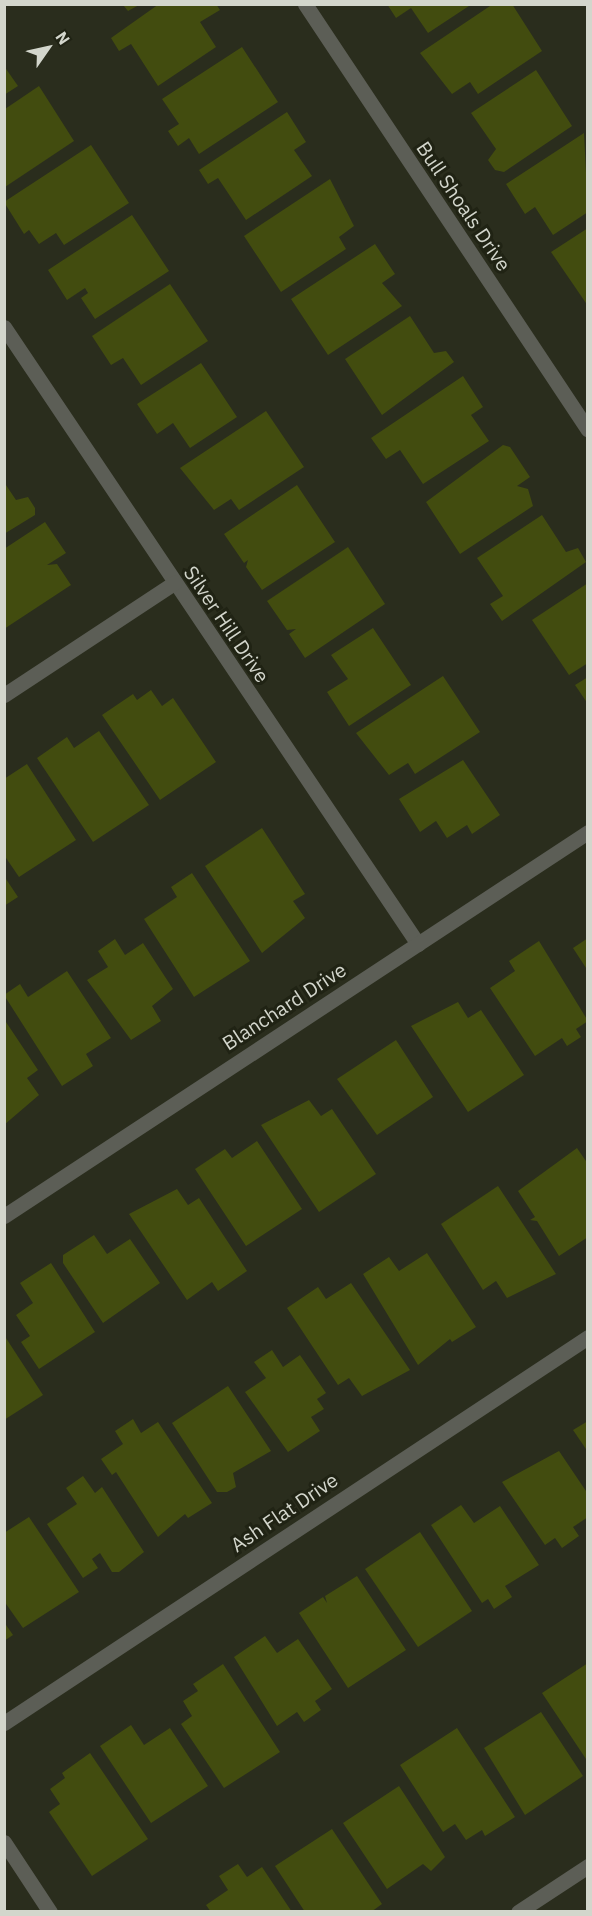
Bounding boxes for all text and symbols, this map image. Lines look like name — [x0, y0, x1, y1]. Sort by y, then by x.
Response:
north arrow — [18, 18, 78, 78]
text: N — [51, 28, 74, 48]
street label: Bull Shoals Drive — [412, 137, 516, 275]
street label: Silver Hill Drive — [179, 561, 275, 687]
street label: Blanchard Drive — [218, 957, 350, 1055]
street label: Ash Flat Drive — [226, 1467, 342, 1557]

